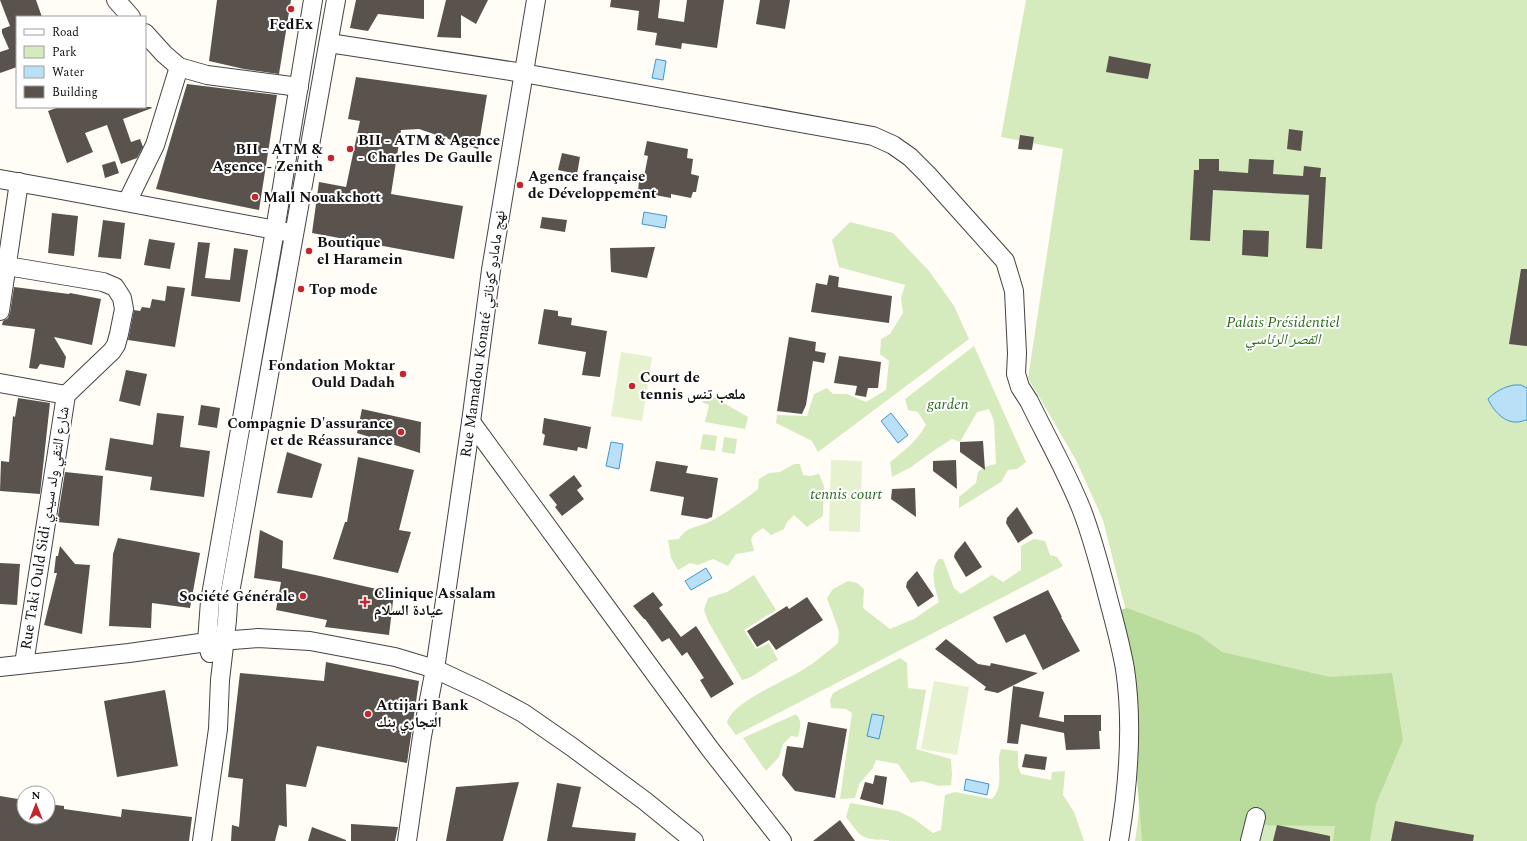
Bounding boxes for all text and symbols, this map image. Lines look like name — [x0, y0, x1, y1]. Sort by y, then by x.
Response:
marker: FedEx — [286, 4, 296, 14]
place label: FedEx — [269, 13, 313, 36]
legend — [16, 16, 146, 108]
text: Road — [52, 23, 79, 42]
text: Park — [52, 43, 77, 62]
text: Water — [52, 63, 84, 82]
text: Building — [52, 83, 98, 102]
place label: BII - ATM & Agence - Charles De Gaulle — [358, 129, 500, 169]
place label: BII - ATM & Agence - Zenith — [212, 138, 324, 178]
marker: BII - ATM & Agence - Charles De Gaulle — [345, 144, 355, 154]
marker: BII - ATM & Agence - Zenith — [326, 153, 336, 163]
place label: Agence française de Développement — [528, 165, 657, 205]
marker: Agence française de Développement — [515, 180, 525, 190]
place label: Mall Nouakchott — [263, 186, 381, 209]
marker: Mall Nouakchott — [250, 192, 260, 202]
street label: Rue Mamadou Konaté نهج مامادو كوناتي — [454, 209, 512, 459]
place label: Boutique el Haramein — [317, 231, 403, 271]
marker: Boutique el Haramein — [304, 246, 314, 256]
place label: Top mode — [309, 278, 378, 301]
marker: Top mode — [296, 284, 306, 294]
park label: Palais Présidentiel القصر الرئاسي — [1226, 311, 1340, 351]
place label: Fondation Moktar Ould Dadah — [268, 354, 396, 394]
place label: Court de tennis ملعب تنس — [640, 366, 746, 406]
marker: Fondation Moktar Ould Dadah — [398, 369, 408, 379]
marker: Court de tennis ملعب تنس — [627, 381, 637, 391]
park label: garden — [926, 393, 969, 416]
street label: Rue Taki Ould Sidi شارع التقي ولد سيدي — [14, 405, 76, 651]
place label: Compagnie D'assurance et de Réassurance — [227, 412, 393, 452]
marker: Compagnie D'assurance et de Réassurance — [396, 427, 406, 437]
park label: tennis court — [810, 483, 882, 506]
place label: Clinique Assalam عيادة السلام — [374, 582, 496, 622]
place label: Société Générale — [179, 585, 295, 608]
marker: Société Générale — [298, 591, 308, 601]
marker: Clinique Assalam عيادة السلام — [359, 596, 371, 608]
place label: Attijari Bank التجاري بنك — [376, 694, 468, 734]
marker: Attijari Bank التجاري بنك — [363, 709, 373, 719]
north arrow — [16, 785, 56, 825]
text: N — [32, 787, 41, 804]

